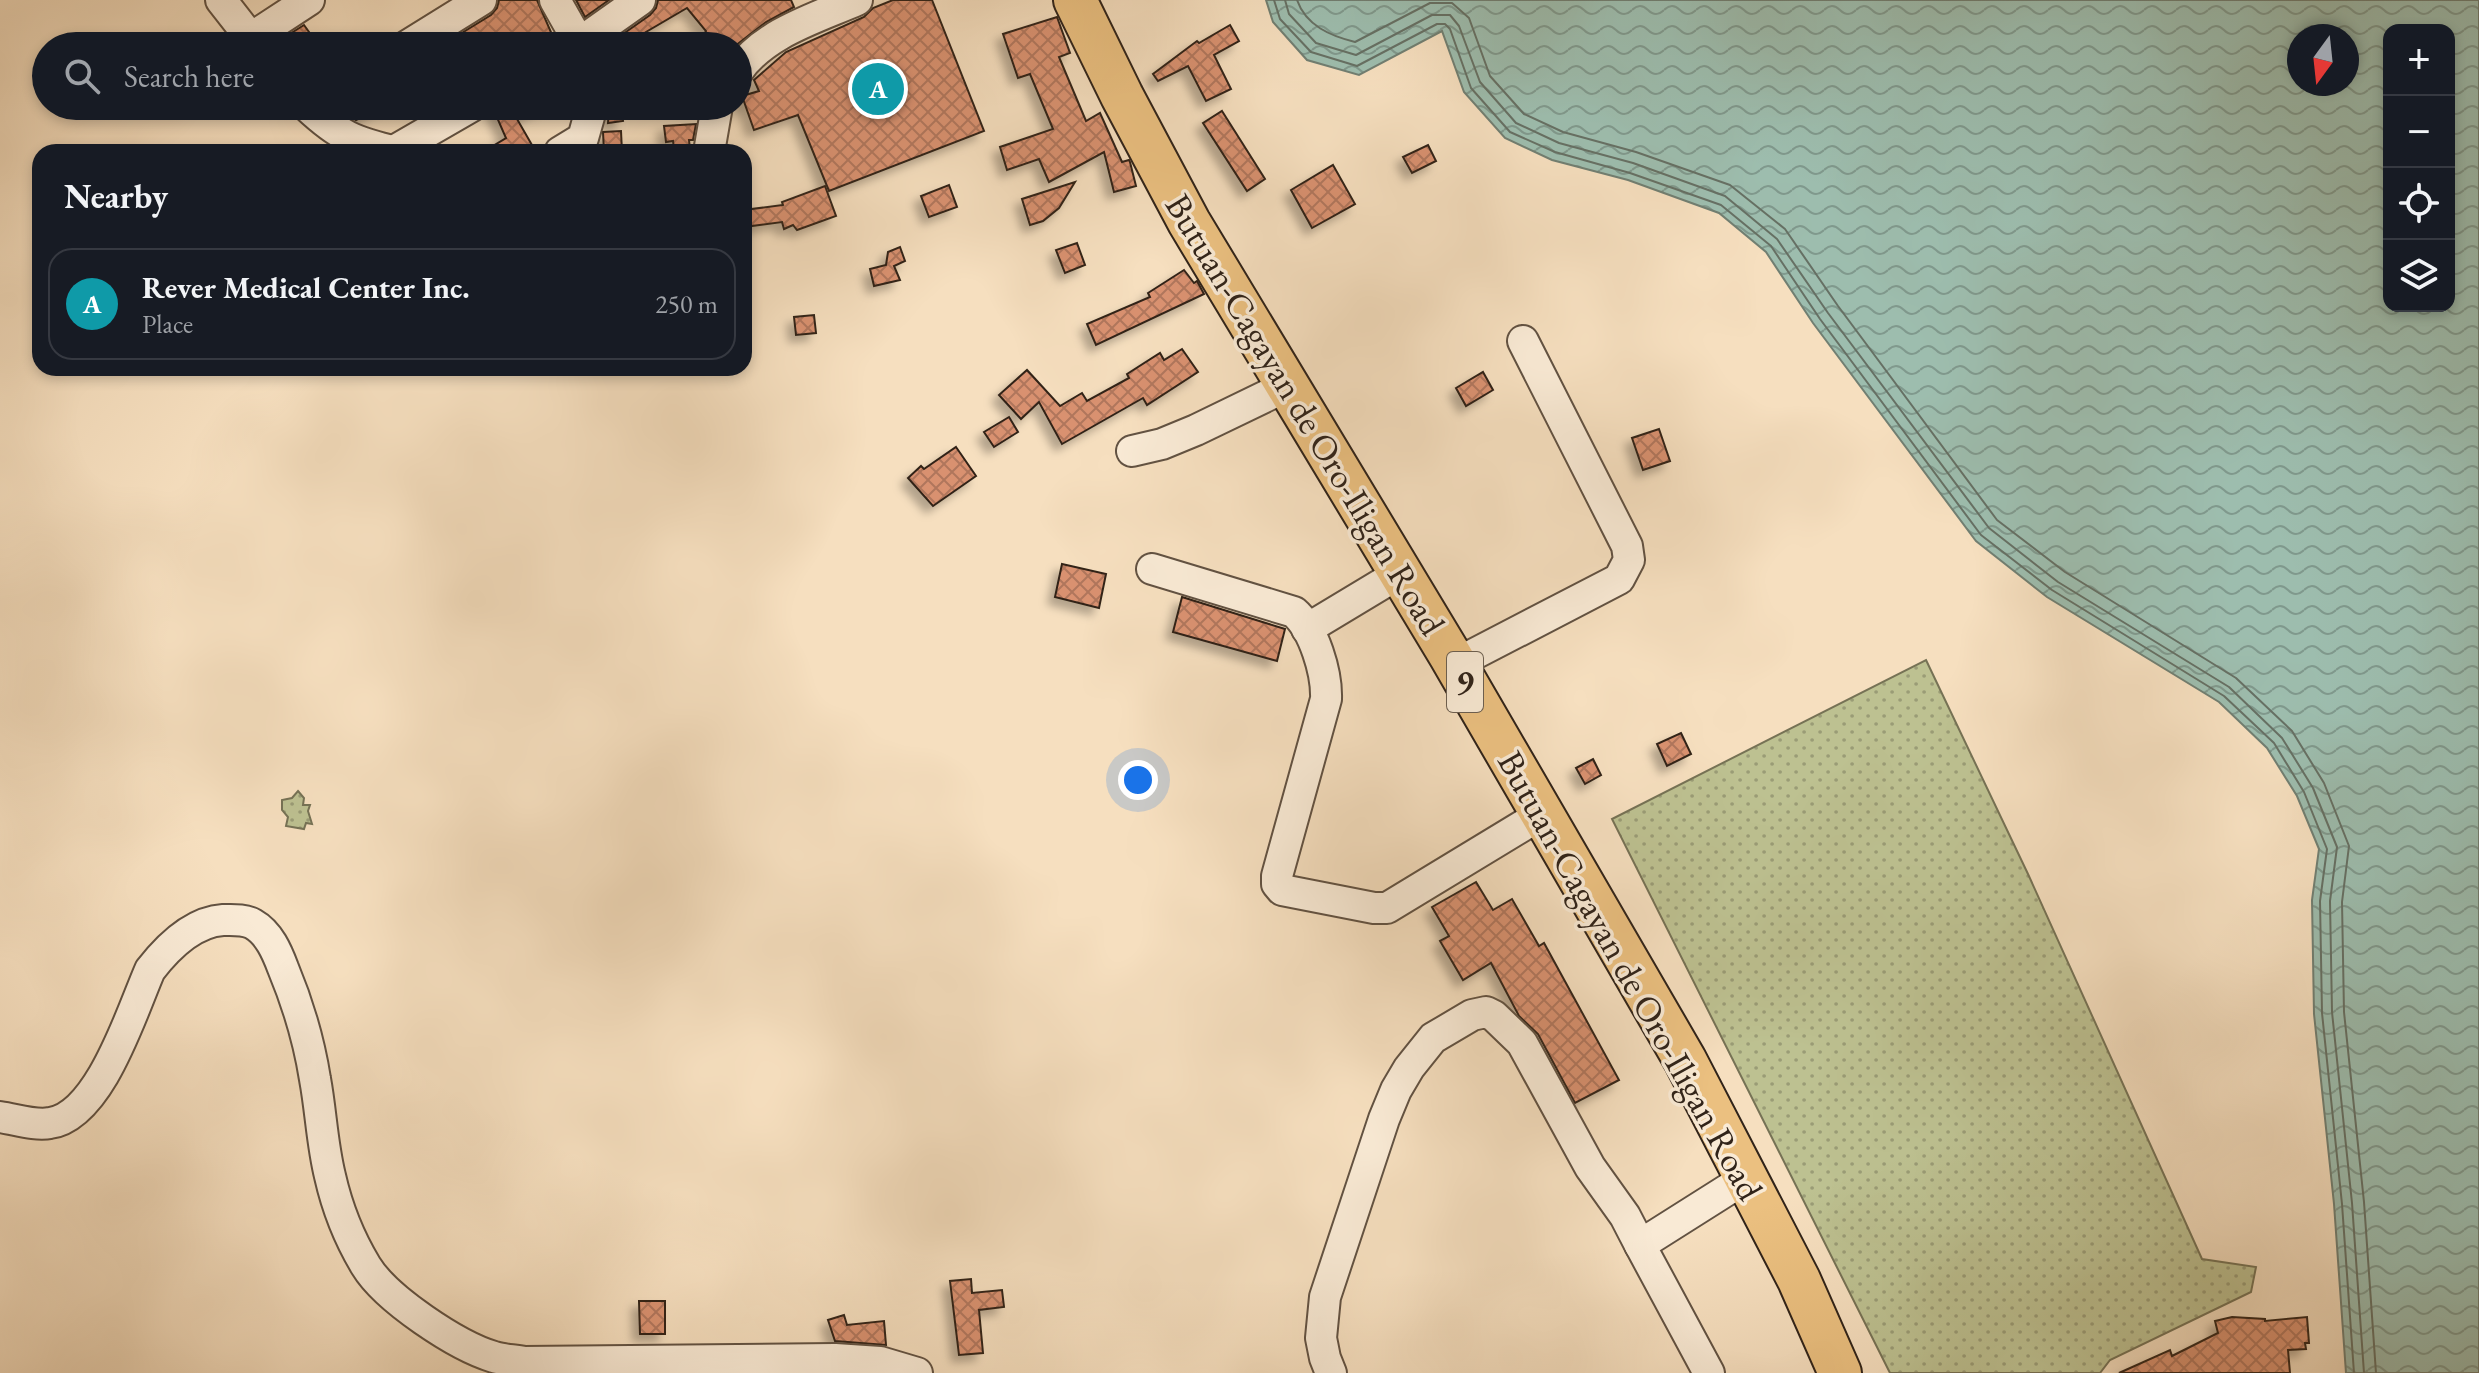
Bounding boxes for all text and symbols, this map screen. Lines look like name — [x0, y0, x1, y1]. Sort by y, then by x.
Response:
north arrow — [2287, 24, 2359, 96]
map controls — [2383, 24, 2455, 312]
button: + — [2383, 24, 2455, 96]
search box — [32, 32, 752, 120]
icon: search — [60, 54, 104, 98]
text: Search here — [124, 57, 254, 96]
pin: A — [852, 59, 904, 119]
button: − — [2383, 96, 2455, 168]
button: locate — [2383, 168, 2455, 240]
text: Nearby — [64, 174, 168, 218]
street label: Butuan-Cagayan de Oro-Iligan Road — [1155, 185, 1457, 644]
button: layers — [2383, 240, 2455, 312]
text: Rever Medical Center Inc. — [142, 268, 470, 307]
text: A — [83, 287, 101, 321]
text: 250 m — [655, 287, 718, 321]
text: Place — [142, 307, 193, 341]
road number: 9 — [1447, 652, 1483, 712]
street label: Butuan-Cagayan de Oro-Iligan Road — [1487, 742, 1774, 1209]
your location — [1118, 760, 1158, 800]

